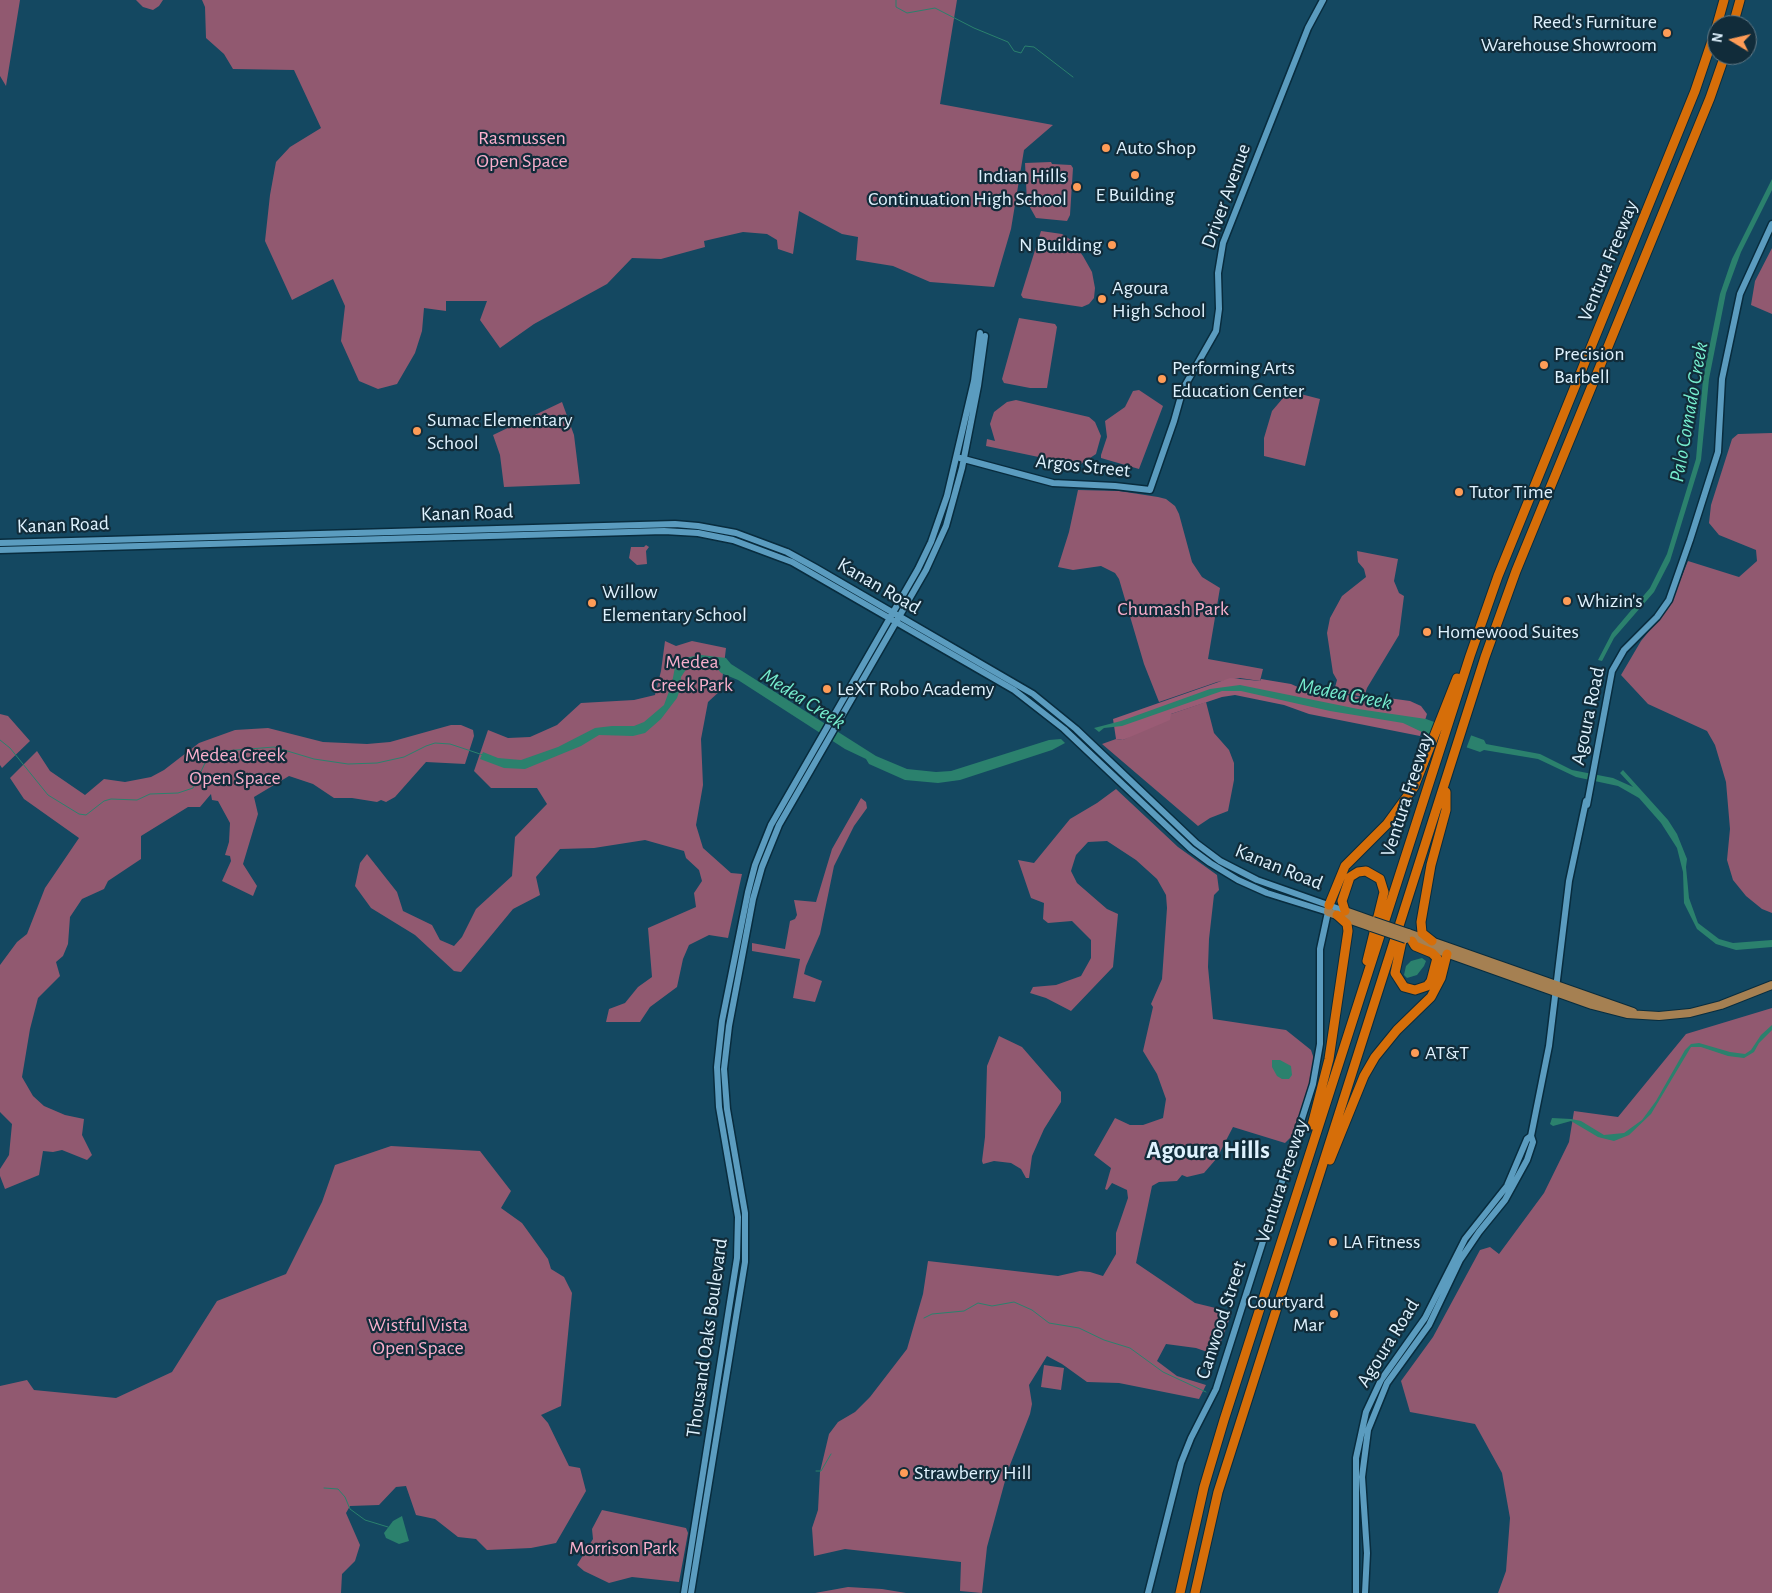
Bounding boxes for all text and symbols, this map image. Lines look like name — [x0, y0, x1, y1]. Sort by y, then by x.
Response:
place label: Reed's Furniture Warehouse Showroom — [1481, 10, 1657, 57]
north arrow — [1707, 15, 1757, 65]
marker: Reed's Furniture Warehouse Showroom — [1661, 27, 1673, 39]
text: N — [1710, 32, 1726, 44]
park label: Rasmussen Open Space — [476, 126, 568, 173]
place label: Auto Shop — [1116, 136, 1196, 160]
street label: Driver Avenue — [1196, 140, 1256, 252]
marker: Auto Shop — [1100, 142, 1112, 154]
place label: Indian Hills Continuation High School — [868, 164, 1067, 211]
marker: E Building — [1129, 169, 1141, 181]
marker: Indian Hills Continuation High School — [1071, 181, 1083, 193]
place label: E Building — [1096, 183, 1174, 207]
street label: Ventura Freeway — [1573, 197, 1643, 325]
place label: N Building — [1019, 233, 1102, 257]
marker: N Building — [1106, 239, 1118, 251]
place label: Agoura High School — [1112, 276, 1206, 323]
marker: Agoura High School — [1096, 293, 1108, 305]
water label: Palo Comado Creek — [1664, 340, 1714, 484]
place label: Precision Barbell — [1554, 342, 1624, 389]
place label: Performing Arts Education Center — [1172, 356, 1304, 403]
marker: Precision Barbell — [1538, 359, 1550, 371]
marker: Performing Arts Education Center — [1156, 373, 1168, 385]
place label: Sumac Elementary School — [427, 408, 573, 455]
marker: Sumac Elementary School — [411, 425, 423, 437]
street label: Argos Street — [1034, 449, 1132, 483]
place label: Tutor Time — [1469, 480, 1553, 504]
marker: Tutor Time — [1453, 486, 1465, 498]
street label: Kanan Road — [420, 499, 514, 527]
street label: Kanan Road — [16, 511, 110, 539]
street label: Kanan Road — [833, 552, 925, 620]
place label: Willow Elementary School — [602, 580, 747, 627]
place label: Whizin's — [1577, 589, 1643, 613]
marker: Whizin's — [1561, 595, 1573, 607]
marker: Willow Elementary School — [586, 597, 598, 609]
park label: Chumash Park — [1117, 597, 1229, 621]
place label: Homewood Suites — [1437, 620, 1579, 644]
marker: Homewood Suites — [1421, 626, 1433, 638]
park label: Medea Creek Park — [651, 650, 733, 697]
water label: Medea Creek — [756, 663, 850, 735]
street label: Agoura Road — [1566, 665, 1610, 767]
water label: Medea Creek — [1296, 673, 1394, 715]
place label: LeXT Robo Academy — [837, 677, 994, 701]
marker: LeXT Robo Academy — [821, 683, 833, 695]
street label: Ventura Freeway — [1376, 730, 1438, 860]
park label: Medea Creek Open Space — [185, 743, 285, 790]
street label: Kanan Road — [1232, 839, 1326, 895]
place label: AT&T — [1425, 1041, 1469, 1065]
marker: AT&T — [1409, 1047, 1421, 1059]
street label: Ventura Freeway — [1251, 1116, 1313, 1246]
district label: Agoura Hills — [1146, 1135, 1270, 1165]
place label: LA Fitness — [1343, 1230, 1420, 1254]
marker: LA Fitness — [1327, 1236, 1339, 1248]
street label: Thousand Oaks Boulevard — [681, 1237, 733, 1439]
street label: Canwood Street — [1191, 1258, 1251, 1382]
place label: Courtyard Mar — [1247, 1290, 1324, 1337]
street label: Agoura Road — [1351, 1294, 1425, 1392]
marker: Courtyard Mar — [1328, 1308, 1340, 1320]
park label: Wistful Vista Open Space — [368, 1313, 468, 1360]
place label: Strawberry Hill — [914, 1461, 1031, 1485]
marker: Strawberry Hill — [898, 1467, 910, 1479]
park label: Morrison Park — [569, 1536, 677, 1560]

